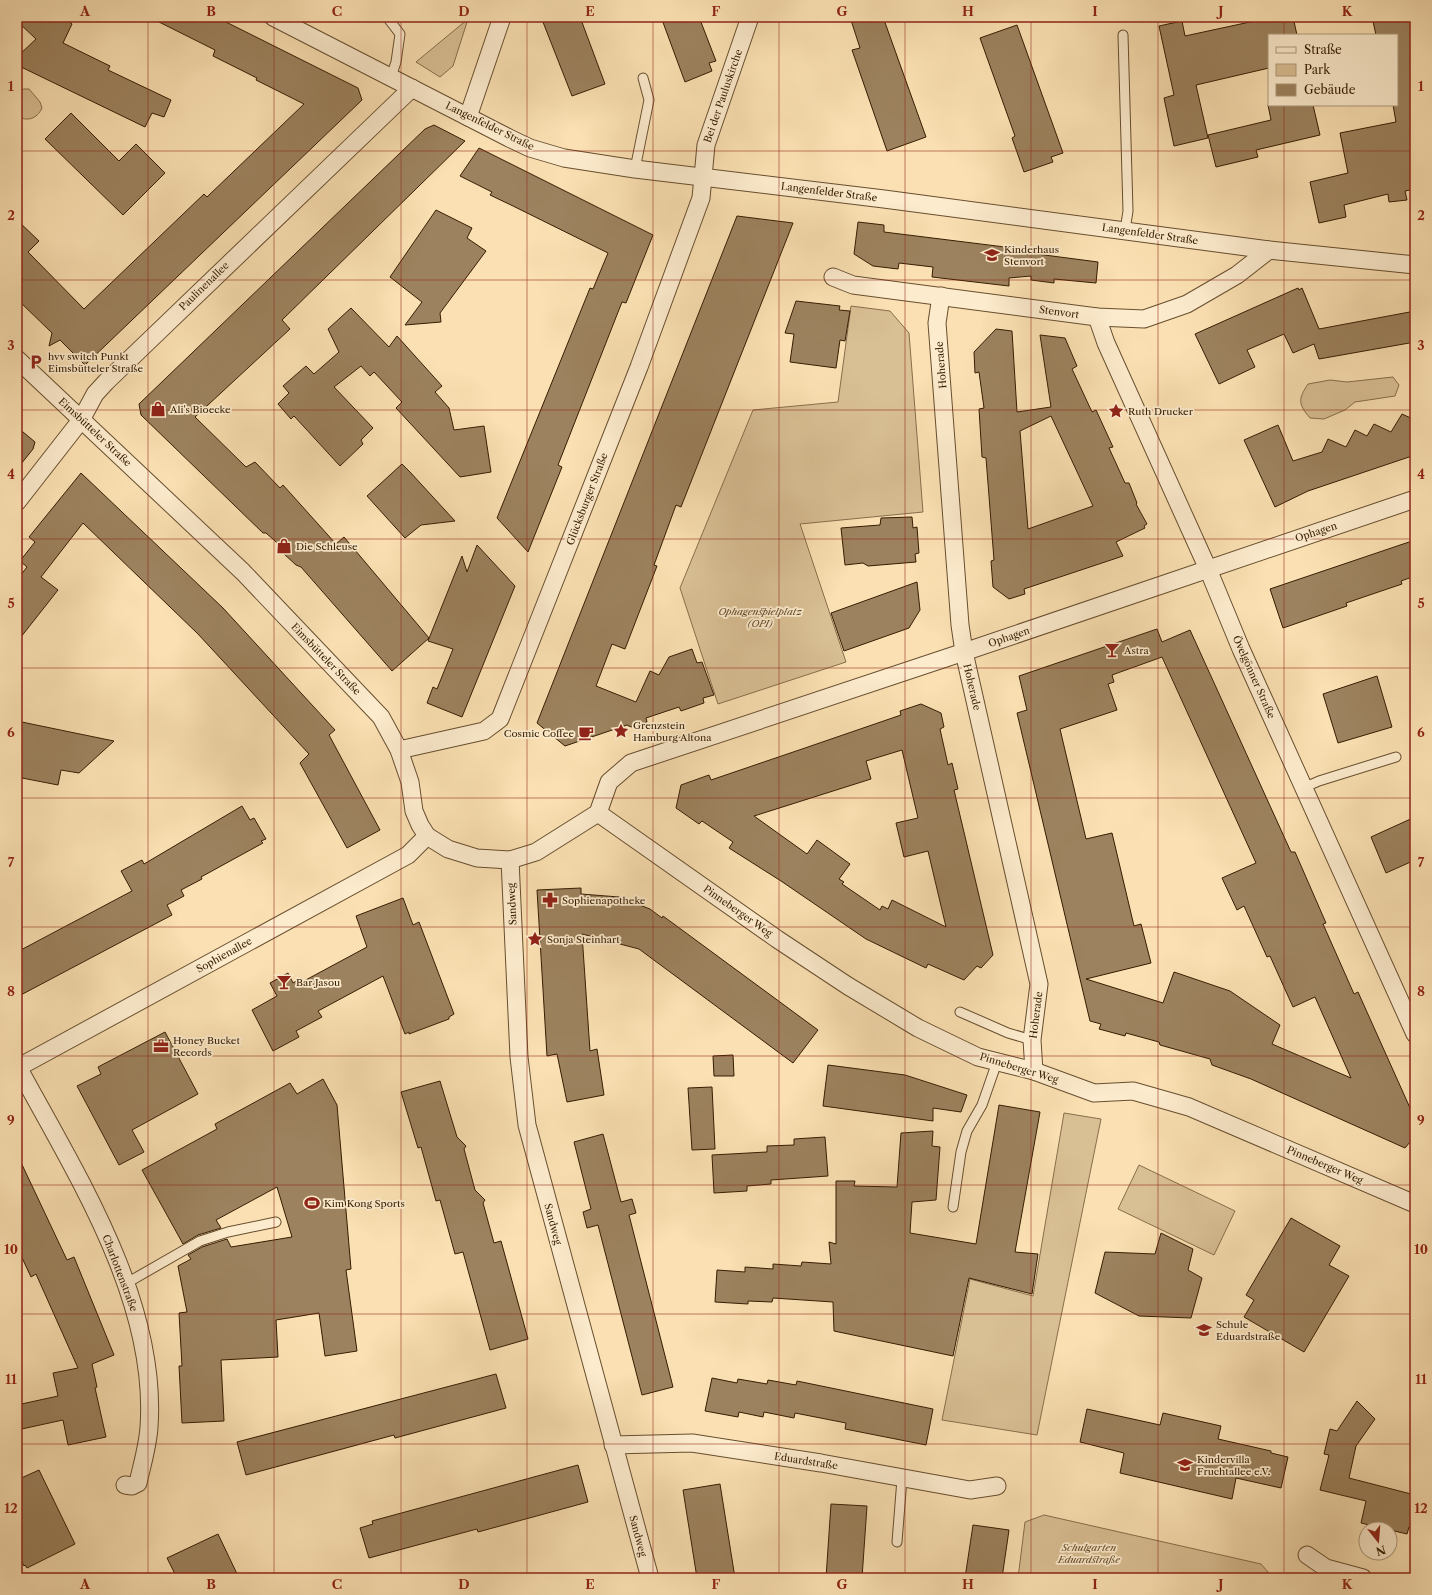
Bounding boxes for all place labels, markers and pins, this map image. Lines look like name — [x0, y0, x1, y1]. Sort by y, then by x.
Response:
place label: Kinderhaus Stenvort — [1004, 243, 1059, 268]
school or university icon: Kinderhaus Stenvort — [983, 246, 1001, 264]
place label: hvv switch Punkt Eimsbütteler Straße — [48, 350, 143, 375]
parking icon: hvv switch Punkt Eimsbütteler Straße — [27, 353, 45, 371]
shop icon: Ali's Bioecke — [149, 400, 167, 418]
place icon: Ruth Drucker — [1107, 402, 1125, 420]
place label: Ali's Bioecke — [169, 403, 231, 416]
place label: Ruth Drucker — [1128, 405, 1194, 418]
shop icon: Die Schleuse — [275, 537, 293, 555]
place label: Die Schleuse — [296, 540, 358, 553]
bar icon: Astra — [1103, 641, 1121, 659]
place label: Astra — [1123, 644, 1149, 657]
place label: Grenzstein Hamburg Altona — [633, 719, 712, 744]
place icon: Grenzstein Hamburg Altona — [612, 722, 630, 740]
cafe icon: Cosmic Coffee — [577, 724, 595, 742]
place label: Cosmic Coffee — [504, 727, 574, 740]
pharmacy icon: Sophienapotheke — [541, 891, 559, 909]
place label: Sophienapotheke — [562, 894, 646, 907]
place icon: Sonja Steinhart — [526, 930, 544, 948]
place label: Sonja Steinhart — [547, 933, 620, 946]
bar icon: Bar Jasou — [275, 973, 293, 991]
place label: Bar Jasou — [296, 976, 340, 989]
place label: Honey Bucket Records — [173, 1034, 240, 1059]
office icon: Honey Bucket Records — [152, 1037, 170, 1055]
sports icon: Kim Kong Sports — [303, 1194, 321, 1212]
place label: Kim Kong Sports — [324, 1197, 405, 1210]
place label: Schule Eduardstraße — [1216, 1318, 1281, 1343]
school or university icon: Schule Eduardstraße — [1195, 1321, 1213, 1339]
place label: Kindervilla Fruchtallee e.V. — [1197, 1453, 1271, 1478]
school or university icon: Kindervilla Fruchtallee e.V. — [1176, 1456, 1194, 1474]

